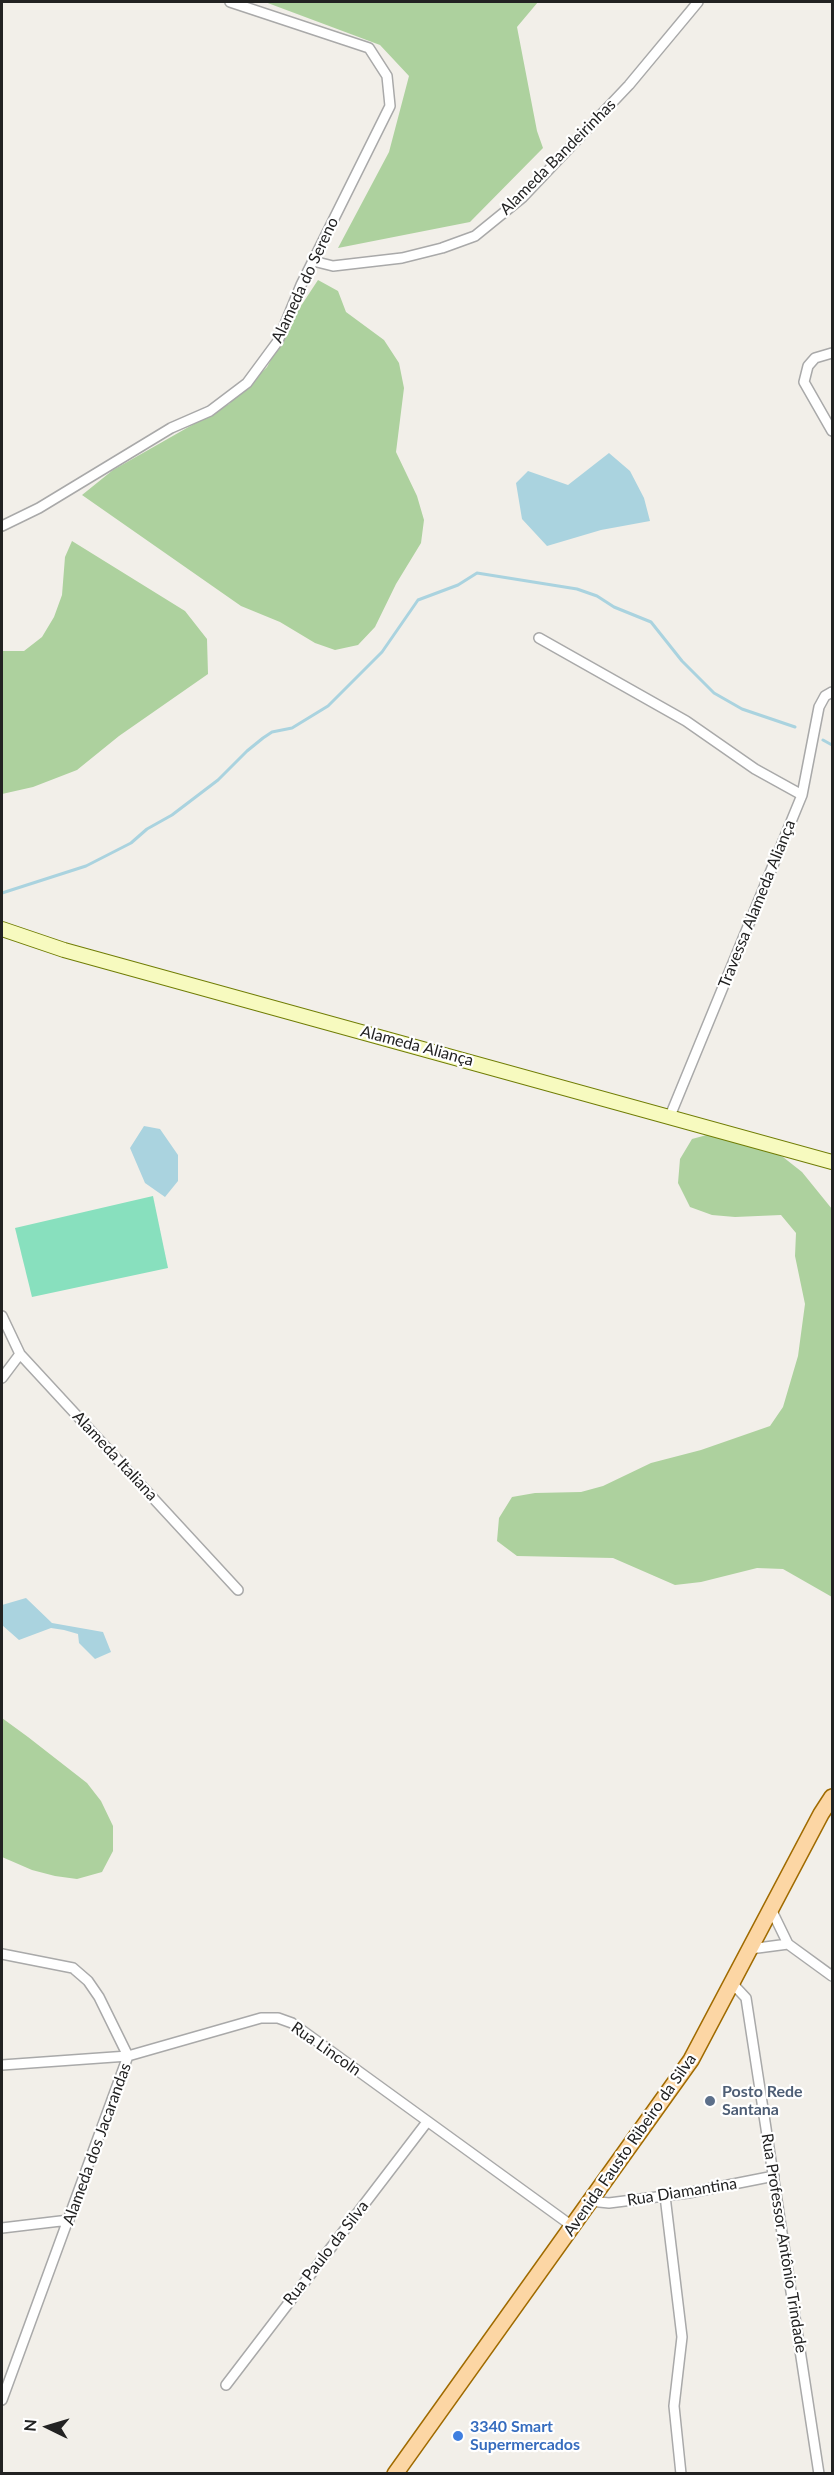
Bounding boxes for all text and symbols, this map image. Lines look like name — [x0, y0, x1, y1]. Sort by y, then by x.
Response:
street label: Alameda Bandeirinhas — [496, 95, 620, 219]
street label: Alameda do Sereno — [267, 214, 343, 346]
street label: Travessa Alameda Aliança — [714, 817, 800, 991]
street label: Alameda Aliança — [358, 1022, 476, 1070]
street label: Alameda Italiana — [69, 1407, 161, 1505]
street label: Rua Lincoln — [287, 2018, 365, 2080]
street label: Avenida Fausto Ribeiro da Silva — [560, 2050, 700, 2240]
street label: Alameda dos Jacarandas — [59, 2061, 135, 2227]
place label: Posto Rede Santana — [722, 2082, 803, 2120]
marker: Posto Rede Santana — [703, 2094, 717, 2108]
street label: Rua Professor Antônio Trindade — [757, 2132, 811, 2354]
street label: Rua Diamantina — [626, 2174, 738, 2210]
street label: Rua Paulo da Silva — [279, 2197, 373, 2309]
north arrow — [18, 2397, 78, 2457]
place label: 3340 Smart Supermercados — [470, 2417, 580, 2455]
text: N — [20, 2418, 40, 2432]
marker: 3340 Smart Supermercados — [451, 2429, 465, 2443]

